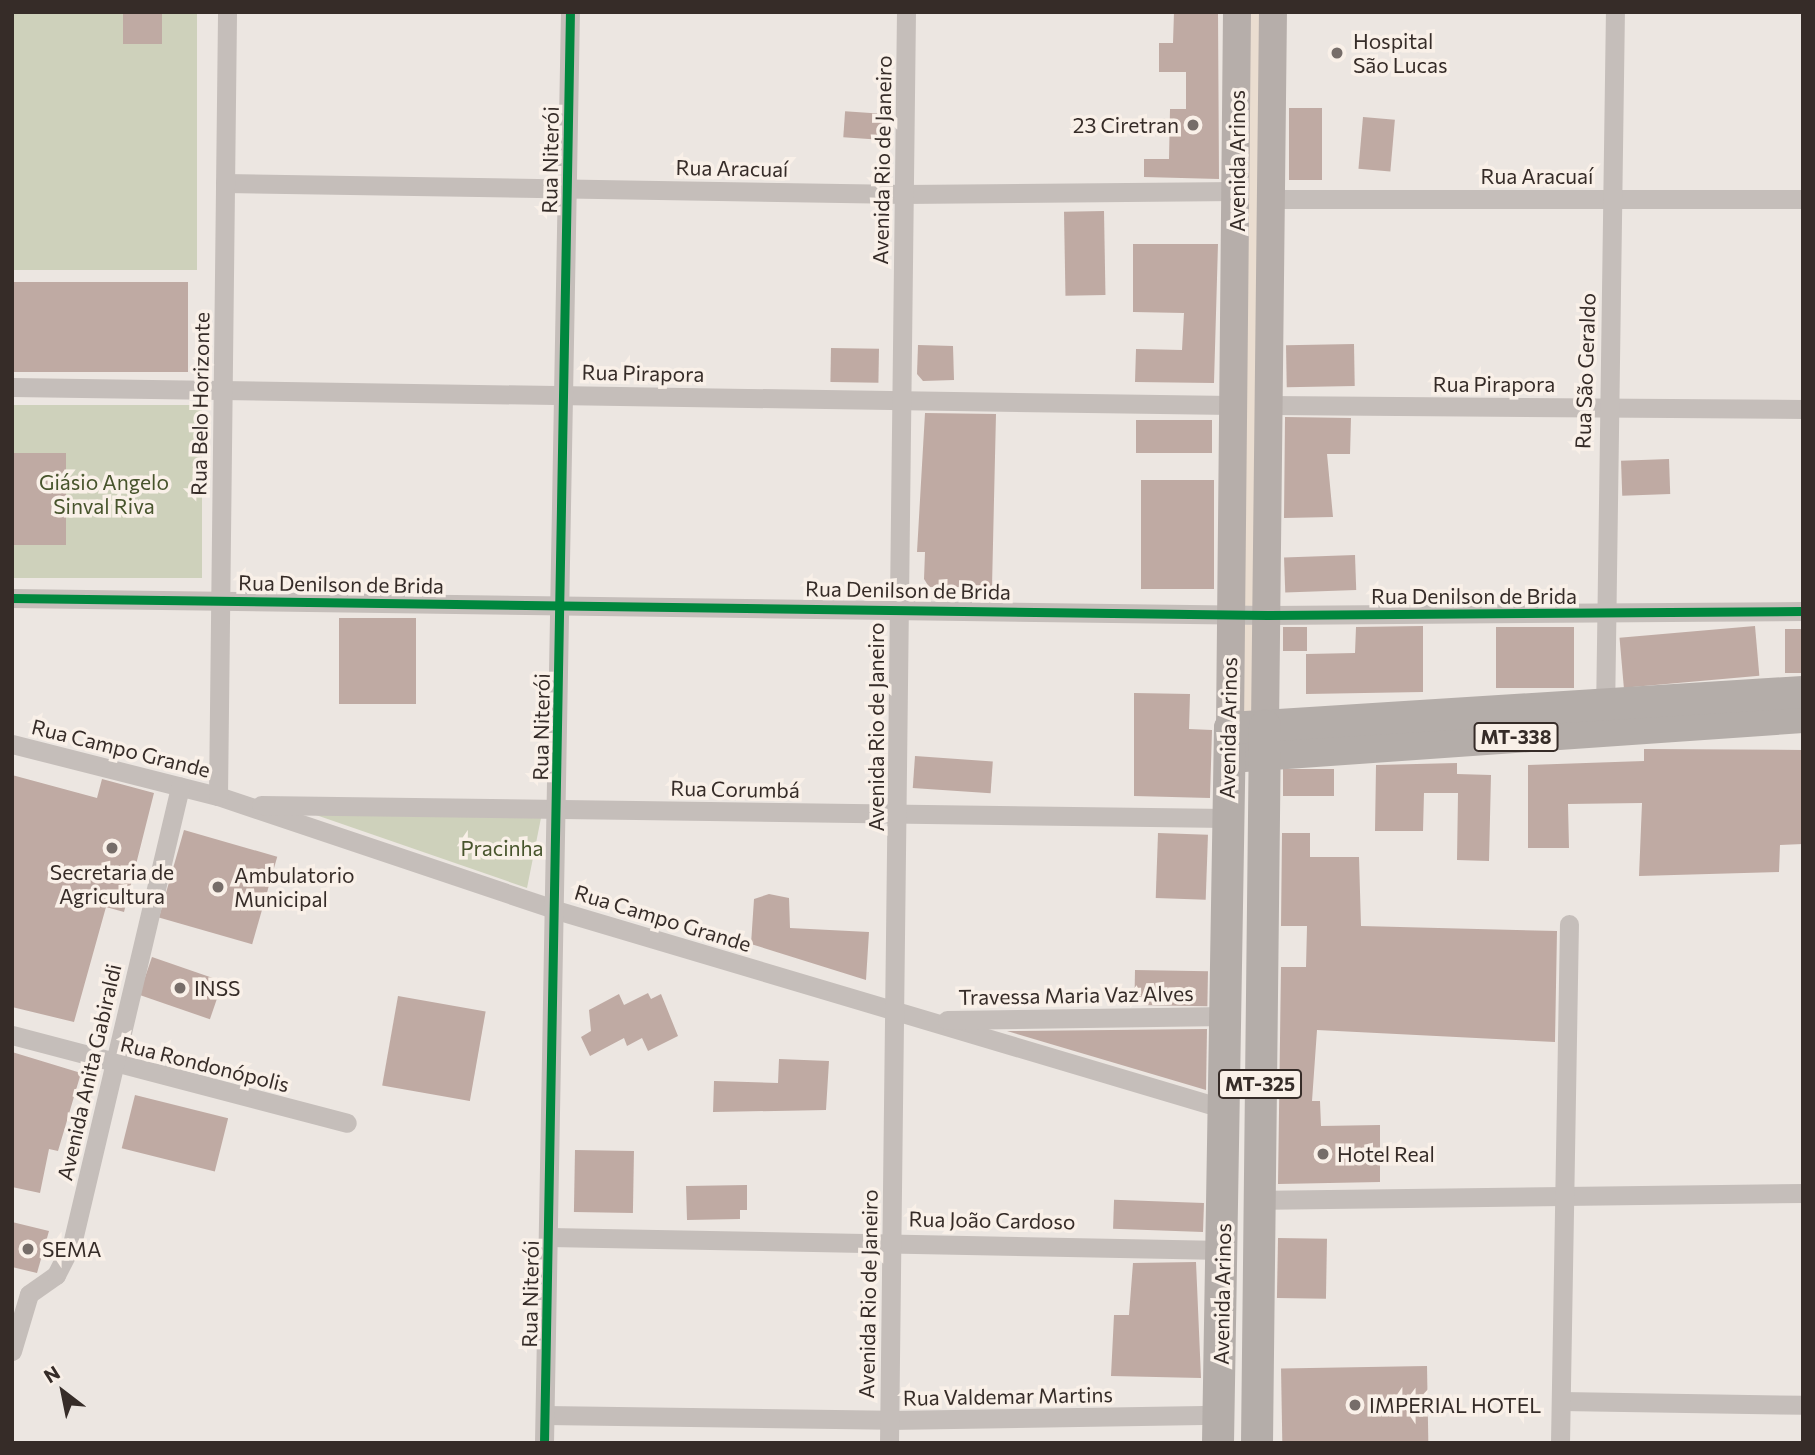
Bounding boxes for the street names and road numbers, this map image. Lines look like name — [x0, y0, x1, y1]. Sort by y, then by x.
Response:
street label: Avenida Rio de Janeiro — [868, 55, 896, 265]
street label: Avenida Arinos — [1224, 90, 1250, 232]
street label: Rua Niterói — [536, 106, 564, 214]
street label: Rua Aracuaí — [675, 154, 789, 182]
street label: Rua Aracuaí — [1481, 163, 1593, 189]
street label: Rua São Geraldo — [1570, 293, 1600, 449]
street label: Rua Belo Horizonte — [186, 312, 214, 496]
street label: Rua Pirapora — [582, 359, 704, 387]
street label: Rua Pirapora — [1433, 371, 1555, 397]
street label: Rua Denilson de Brida — [238, 570, 444, 598]
street label: Rua Denilson de Brida — [805, 576, 1011, 604]
street label: Rua Denilson de Brida — [1371, 583, 1577, 609]
street label: Avenida Rio de Janeiro — [863, 622, 889, 832]
street label: Avenida Arinos — [1214, 657, 1242, 799]
street label: Rua Niterói — [527, 673, 555, 781]
street label: Rua Campo Grande — [29, 714, 213, 782]
road number: MT-338 — [1472, 722, 1560, 752]
street label: Rua Corumbá — [670, 775, 800, 803]
street label: Rua Campo Grande — [572, 879, 754, 957]
street label: Avenida Anita Gabiraldi — [52, 961, 126, 1183]
street label: Travessa Maria Vaz Alves — [958, 980, 1194, 1010]
street label: Rua Rondonópolis — [118, 1031, 292, 1097]
road number: MT-325 — [1218, 1068, 1302, 1100]
street label: Avenida Rio de Janeiro — [854, 1189, 882, 1399]
street label: Rua João Cardoso — [908, 1206, 1076, 1234]
street label: Avenida Arinos — [1208, 1223, 1236, 1365]
street label: Rua Niterói — [516, 1240, 544, 1348]
street label: Rua Valdemar Martins — [903, 1382, 1113, 1410]

